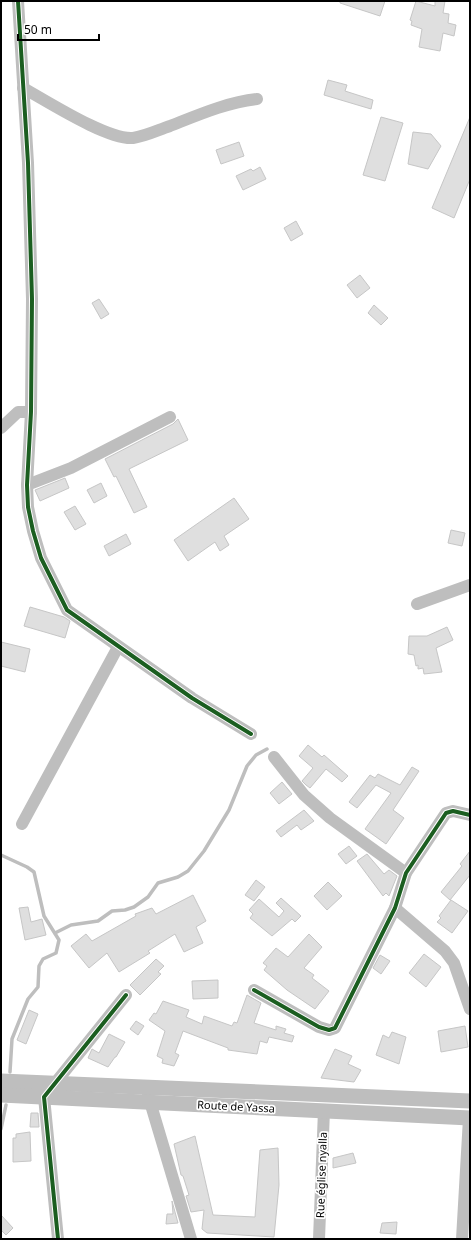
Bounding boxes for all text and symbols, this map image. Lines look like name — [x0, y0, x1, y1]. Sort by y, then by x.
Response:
scale bar — [18, 16, 99, 42]
text: 50 m — [24, 21, 52, 38]
street label: Route de Yassa — [197, 1096, 275, 1116]
street label: Rue église nyalla — [312, 1132, 330, 1218]

